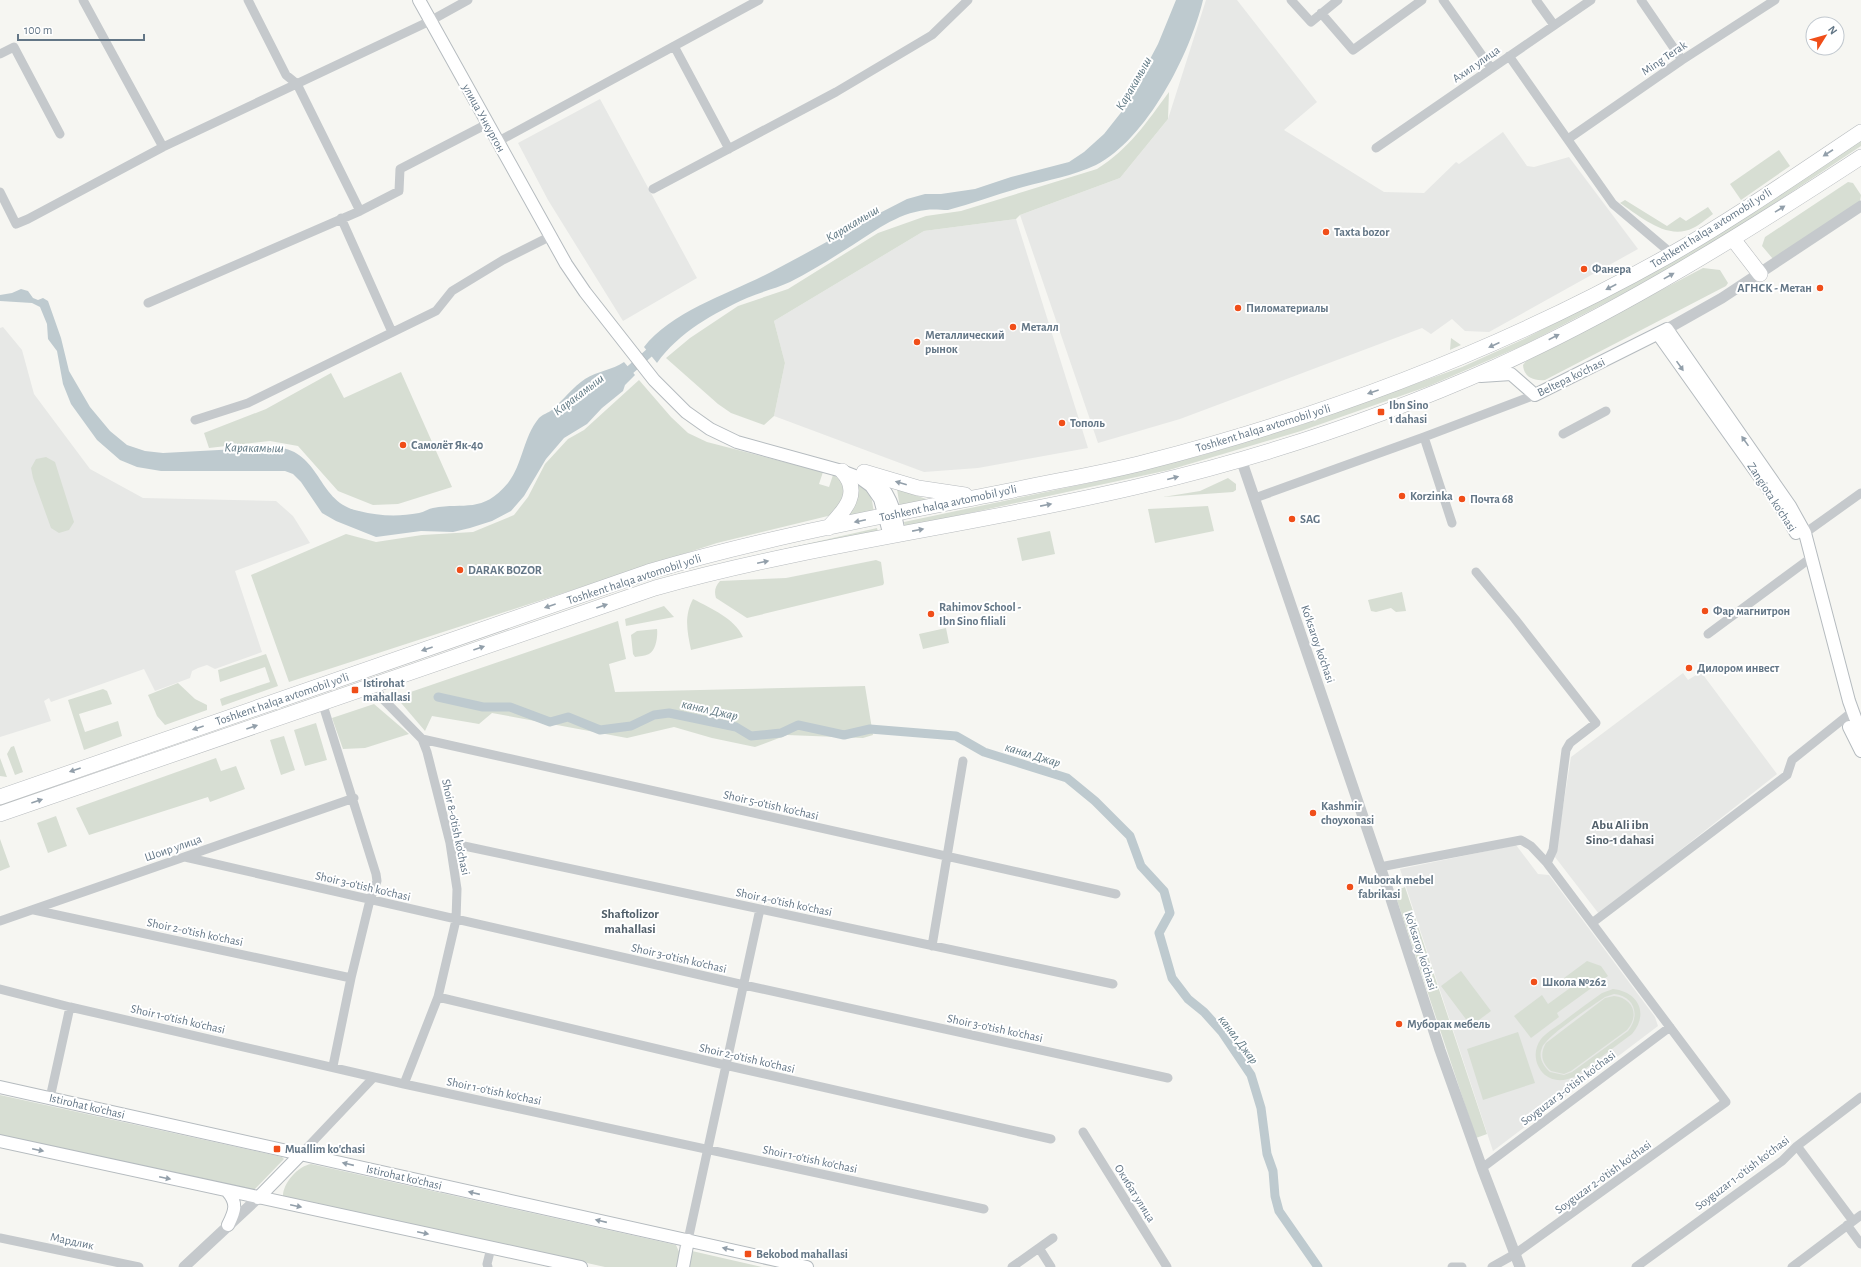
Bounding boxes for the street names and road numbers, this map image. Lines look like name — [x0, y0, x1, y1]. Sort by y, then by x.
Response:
street label: Ming Terak — [1639, 38, 1689, 77]
street label: Ахил улица — [1450, 43, 1503, 85]
street label: улица Ункургон — [459, 81, 508, 154]
street label: Toshkent halqa avtomobil yo'li — [1648, 186, 1774, 271]
street label: Beltepa ko'chasi — [1535, 356, 1607, 398]
street label: Toshkent halqa avtomobil yo'li — [1194, 402, 1332, 455]
street label: Zangiota ko'chasi — [1745, 460, 1799, 534]
street label: Toshkent halqa avtomobil yo'li — [878, 483, 1018, 524]
street label: Toshkent halqa avtomobil yo'li — [565, 552, 703, 607]
street label: Ko'ksaroy ko'chasi — [1298, 604, 1337, 685]
street label: Toshkent halqa avtomobil yo'li — [214, 670, 351, 728]
street label: Shoir 8-o'tish ko'chasi — [440, 778, 472, 876]
street label: Shoir 5-o'tish ko'chasi — [722, 788, 820, 822]
street label: Шоир улица — [143, 832, 204, 864]
street label: Shoir 3-o'tish ko'chasi — [314, 869, 412, 903]
street label: Shoir 4-o'tish ko'chasi — [735, 886, 833, 918]
street label: Ko'ksaroy ko'chasi — [1402, 910, 1439, 992]
street label: Shoir 2-o'tish ko'chasi — [146, 916, 244, 948]
street label: Shoir 3-o'tish ko'chasi — [630, 941, 728, 975]
street label: Shoir 1-o'tish ko'chasi — [130, 1002, 226, 1036]
street label: Shoir 3-o'tish ko'chasi — [946, 1012, 1044, 1044]
street label: Shoir 2-o'tish ko'chasi — [698, 1041, 796, 1075]
street label: Soyguzar 3-o'tish ko'chasi — [1518, 1049, 1618, 1128]
street label: Shoir 1-o'tish ko'chasi — [446, 1075, 542, 1107]
street label: Istirohat ko'chasi — [48, 1091, 126, 1121]
street label: Soyguzar 1-o'tish ko'chasi — [1693, 1134, 1792, 1213]
street label: Soyguzar 2-o'tish ko'chasi — [1553, 1138, 1654, 1217]
street label: Shoir 1-o'tish ko'chasi — [762, 1143, 858, 1175]
street label: Istirohat ko'chasi — [365, 1162, 443, 1192]
street label: Окибат улица — [1112, 1162, 1158, 1225]
street label: Мардлик — [49, 1231, 95, 1252]

